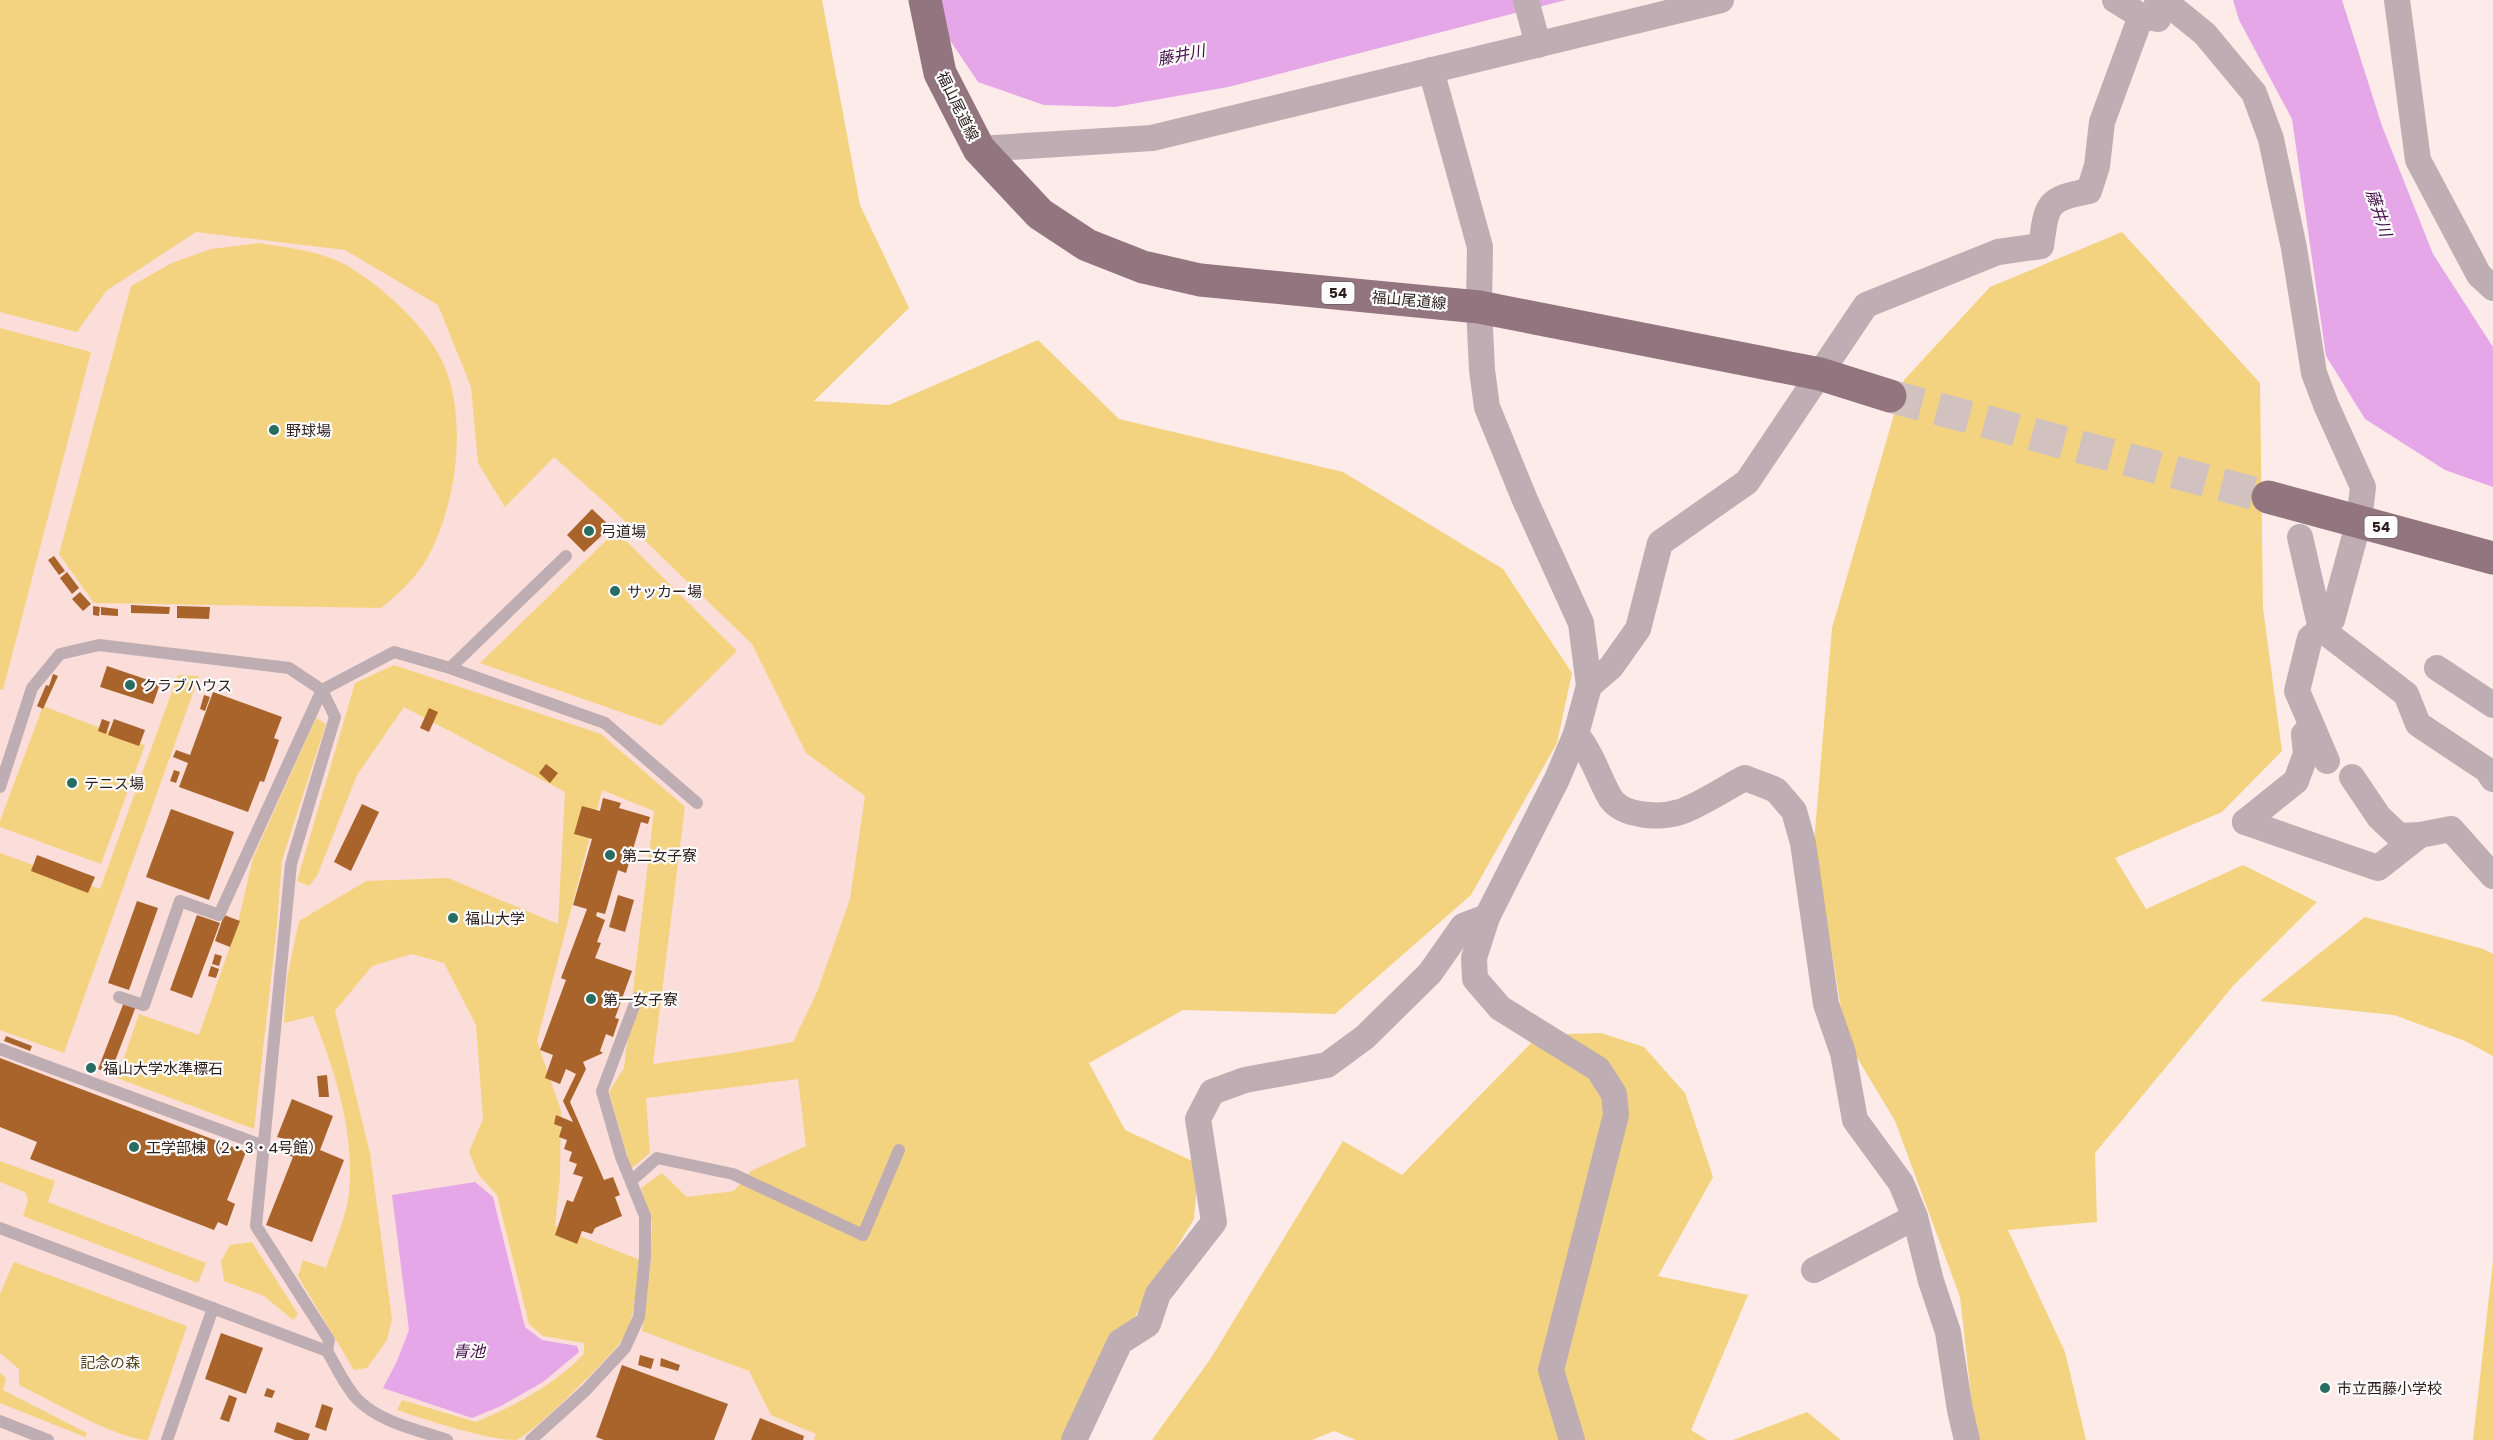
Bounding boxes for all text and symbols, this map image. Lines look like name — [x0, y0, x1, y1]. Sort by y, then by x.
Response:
water label: 藤井川 — [1155, 39, 1209, 71]
street label: 福山尾道線 — [932, 68, 984, 144]
water label: 藤井川 — [2361, 187, 2398, 241]
road number: 54 — [1322, 282, 1354, 304]
street label: 福山尾道線 — [1371, 286, 1447, 314]
place label: 野球場 — [286, 420, 331, 441]
marker: 野球場 — [267, 423, 281, 437]
road number: 54 — [2364, 516, 2398, 538]
place label: 弓道場 — [601, 521, 646, 542]
marker: 弓道場 — [582, 524, 596, 538]
place label: サッカー場 — [627, 581, 702, 602]
marker: サッカー場 — [608, 584, 622, 598]
place label: クラブハウス — [142, 675, 232, 696]
marker: クラブハウス — [123, 678, 137, 692]
place label: テニス場 — [84, 773, 144, 794]
marker: テニス場 — [65, 776, 79, 790]
place label: 第二女子寮 — [622, 845, 697, 866]
marker: 第二女子寮 — [603, 848, 617, 862]
place label: 福山大学 — [465, 908, 525, 929]
marker: 福山大学 — [446, 911, 460, 925]
place label: 第一女子寮 — [603, 989, 678, 1010]
marker: 第一女子寮 — [584, 992, 598, 1006]
place label: 福山大学水準標石 — [103, 1058, 223, 1079]
marker: 福山大学水準標石 — [84, 1061, 98, 1075]
place label: 工学部棟（2・3・4号館） — [146, 1137, 323, 1158]
marker: 工学部棟（2・3・4号館） — [127, 1140, 141, 1154]
water label: 青池 — [453, 1340, 487, 1363]
park label: 記念の森 — [80, 1352, 140, 1373]
place label: 市立西藤小学校 — [2337, 1378, 2442, 1399]
marker: 市立西藤小学校 — [2318, 1381, 2332, 1395]

